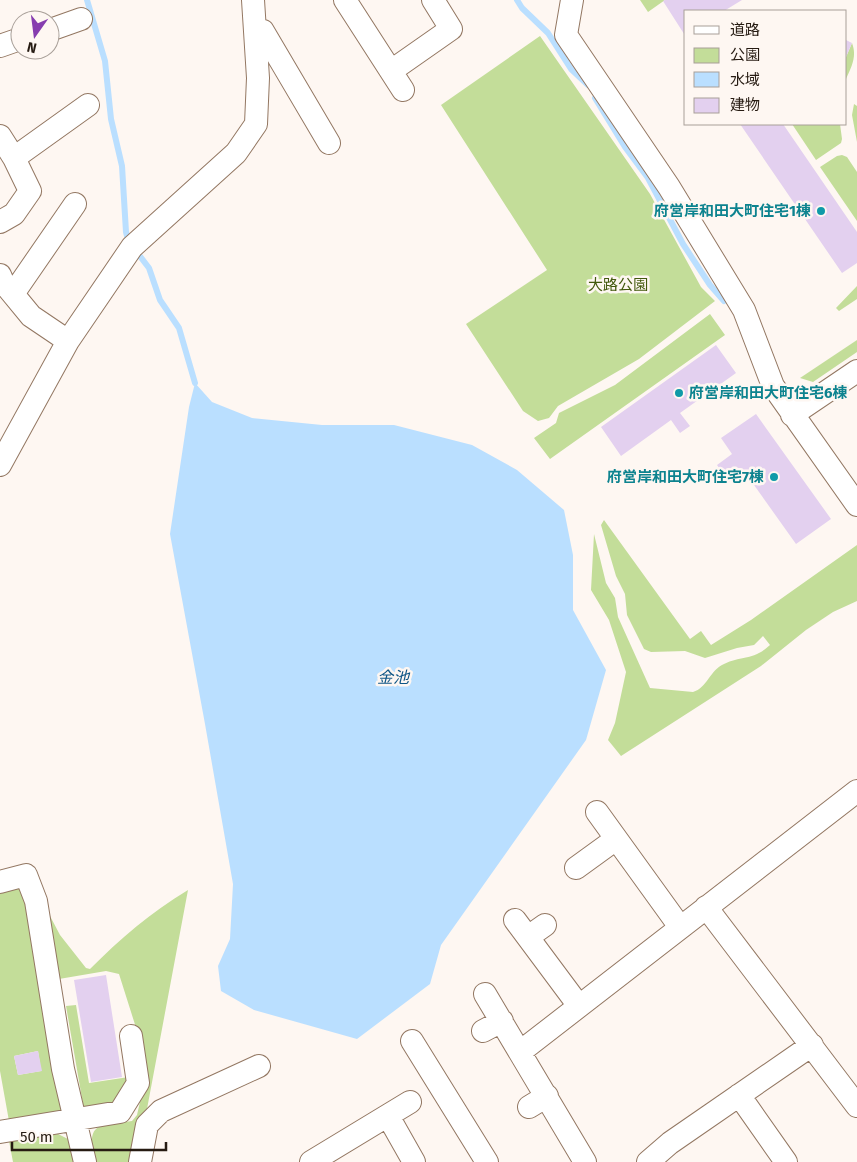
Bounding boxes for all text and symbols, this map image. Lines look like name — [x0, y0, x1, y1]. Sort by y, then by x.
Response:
north arrow — [10, 10, 60, 60]
legend — [684, 10, 847, 125]
text: 道路 — [730, 21, 760, 39]
text: N — [25, 38, 39, 57]
text: 公園 — [730, 46, 760, 64]
text: 水域 — [730, 71, 760, 89]
text: 建物 — [730, 96, 760, 114]
place label: 府営岸和田大町住宅1棟 — [654, 202, 811, 220]
marker: 府営岸和田大町住宅1棟 — [815, 205, 827, 217]
park label: 大路公園 — [588, 276, 648, 294]
place label: 府営岸和田大町住宅6棟 — [689, 384, 847, 402]
marker: 府営岸和田大町住宅6棟 — [673, 387, 685, 399]
place label: 府営岸和田大町住宅7棟 — [607, 468, 764, 486]
marker: 府営岸和田大町住宅7棟 — [768, 471, 780, 483]
water label: 金池 — [377, 668, 411, 687]
scale bar — [12, 1120, 166, 1152]
text: 50 m — [20, 1128, 53, 1146]

